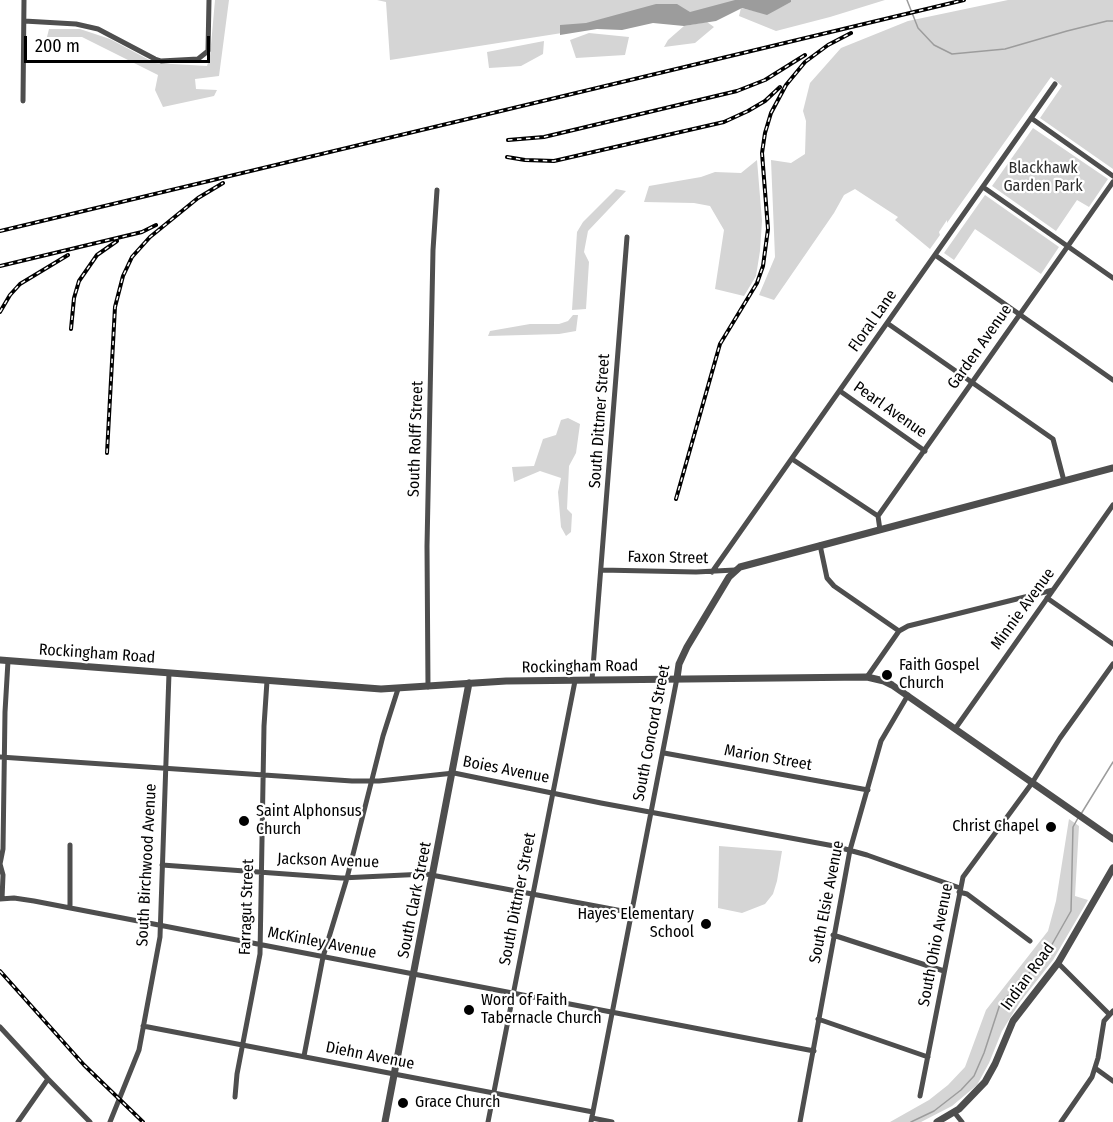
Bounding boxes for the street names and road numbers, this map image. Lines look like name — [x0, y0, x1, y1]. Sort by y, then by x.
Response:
street label: Floral Lane — [845, 286, 901, 356]
street label: Garden Avenue — [944, 301, 1016, 393]
street label: South Dittmer Street — [586, 353, 614, 489]
street label: Pearl Avenue — [850, 378, 930, 442]
street label: South Rolff Street — [404, 381, 428, 497]
street label: Faxon Street — [627, 548, 709, 568]
street label: Minnie Avenue — [987, 565, 1059, 653]
street label: Rockingham Road — [38, 640, 156, 668]
street label: Rockingham Road — [521, 656, 639, 678]
street label: South Concord Street — [629, 663, 675, 803]
street label: Marion Street — [723, 741, 813, 775]
street label: Boies Avenue — [461, 752, 551, 788]
street label: South Birchwood Avenue — [133, 783, 161, 947]
street label: South Dittmer Street — [496, 831, 540, 967]
street label: South Elsie Avenue — [806, 839, 848, 965]
street label: South Clark Street — [394, 840, 436, 960]
street label: Jackson Avenue — [277, 850, 379, 872]
street label: Farragut Street — [236, 859, 258, 955]
street label: South Ohio Avenue — [915, 882, 957, 1008]
street label: McKinley Avenue — [266, 923, 378, 963]
street label: Indian Road — [997, 940, 1059, 1014]
street label: Diehn Avenue — [324, 1038, 416, 1074]

